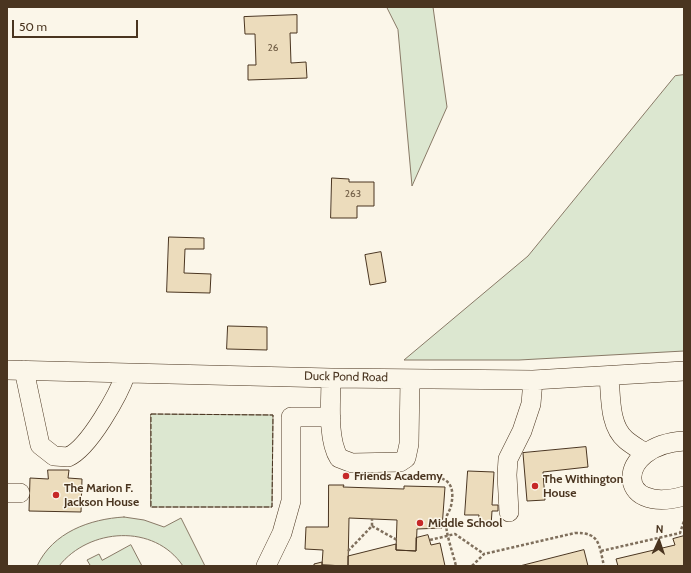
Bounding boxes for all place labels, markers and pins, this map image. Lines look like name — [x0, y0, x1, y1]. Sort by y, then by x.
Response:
place label: Friends Academy — [354, 469, 443, 483]
marker: Friends Academy — [341, 471, 351, 481]
place label: The Withington House — [543, 472, 623, 500]
place label: The Marion F. Jackson House — [64, 481, 139, 509]
marker: The Withington House — [530, 481, 540, 491]
marker: The Marion F. Jackson House — [51, 490, 61, 500]
place label: Middle School — [428, 516, 502, 530]
marker: Middle School — [415, 518, 425, 528]

